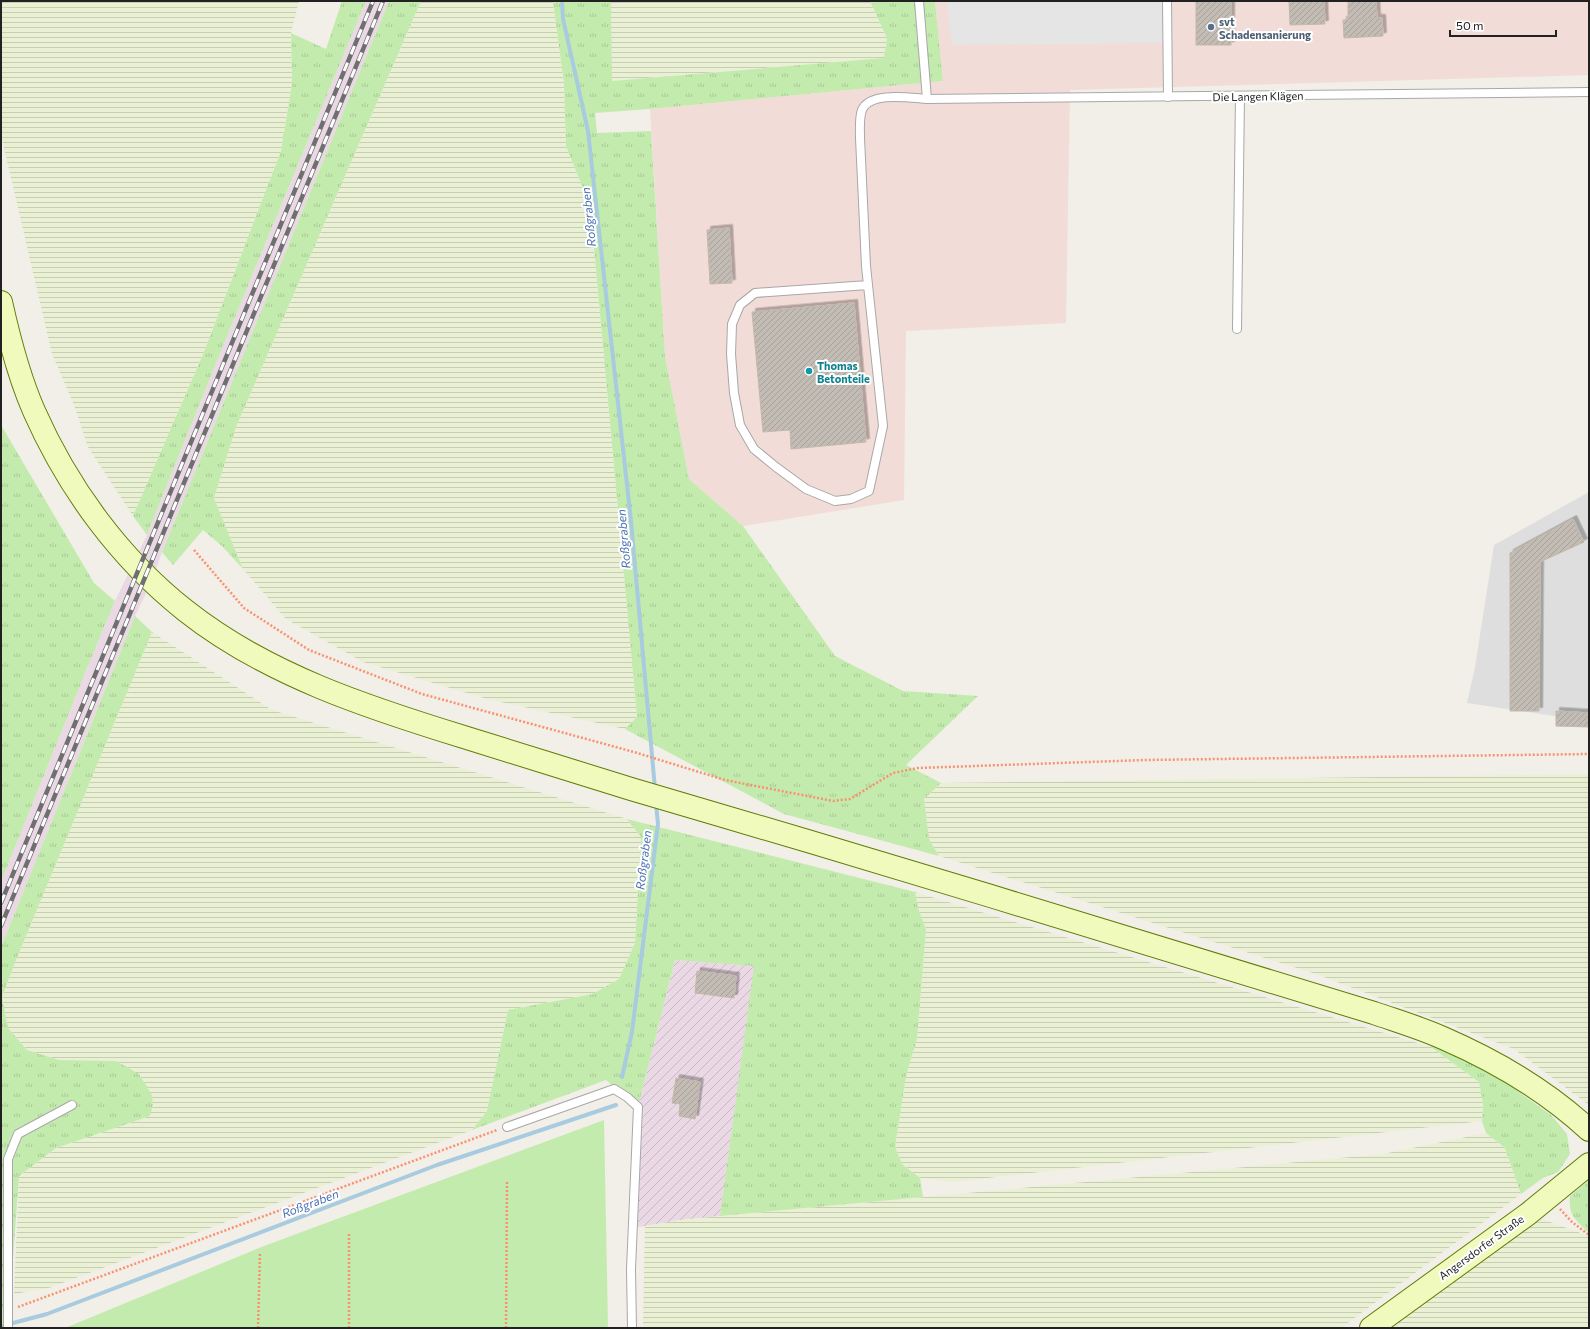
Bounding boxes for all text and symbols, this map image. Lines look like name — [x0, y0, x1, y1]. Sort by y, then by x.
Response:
scale bar — [1450, 12, 1556, 38]
place label: svt Schadensanierung — [1219, 15, 1311, 41]
text: 50 m — [1456, 18, 1484, 32]
marker: svt Schadensanierung — [1206, 22, 1216, 32]
street label: Die Langen Klägen — [1212, 89, 1304, 103]
water label: Roßgraben — [578, 186, 598, 247]
place label: Thomas Betonteile — [817, 359, 870, 385]
marker: Thomas Betonteile — [804, 366, 814, 376]
water label: Roßgraben — [613, 509, 633, 569]
water label: Roßgraben — [632, 829, 654, 890]
water label: Roßgraben — [280, 1186, 340, 1220]
street label: Angersdorfer Straße — [1436, 1212, 1526, 1282]

